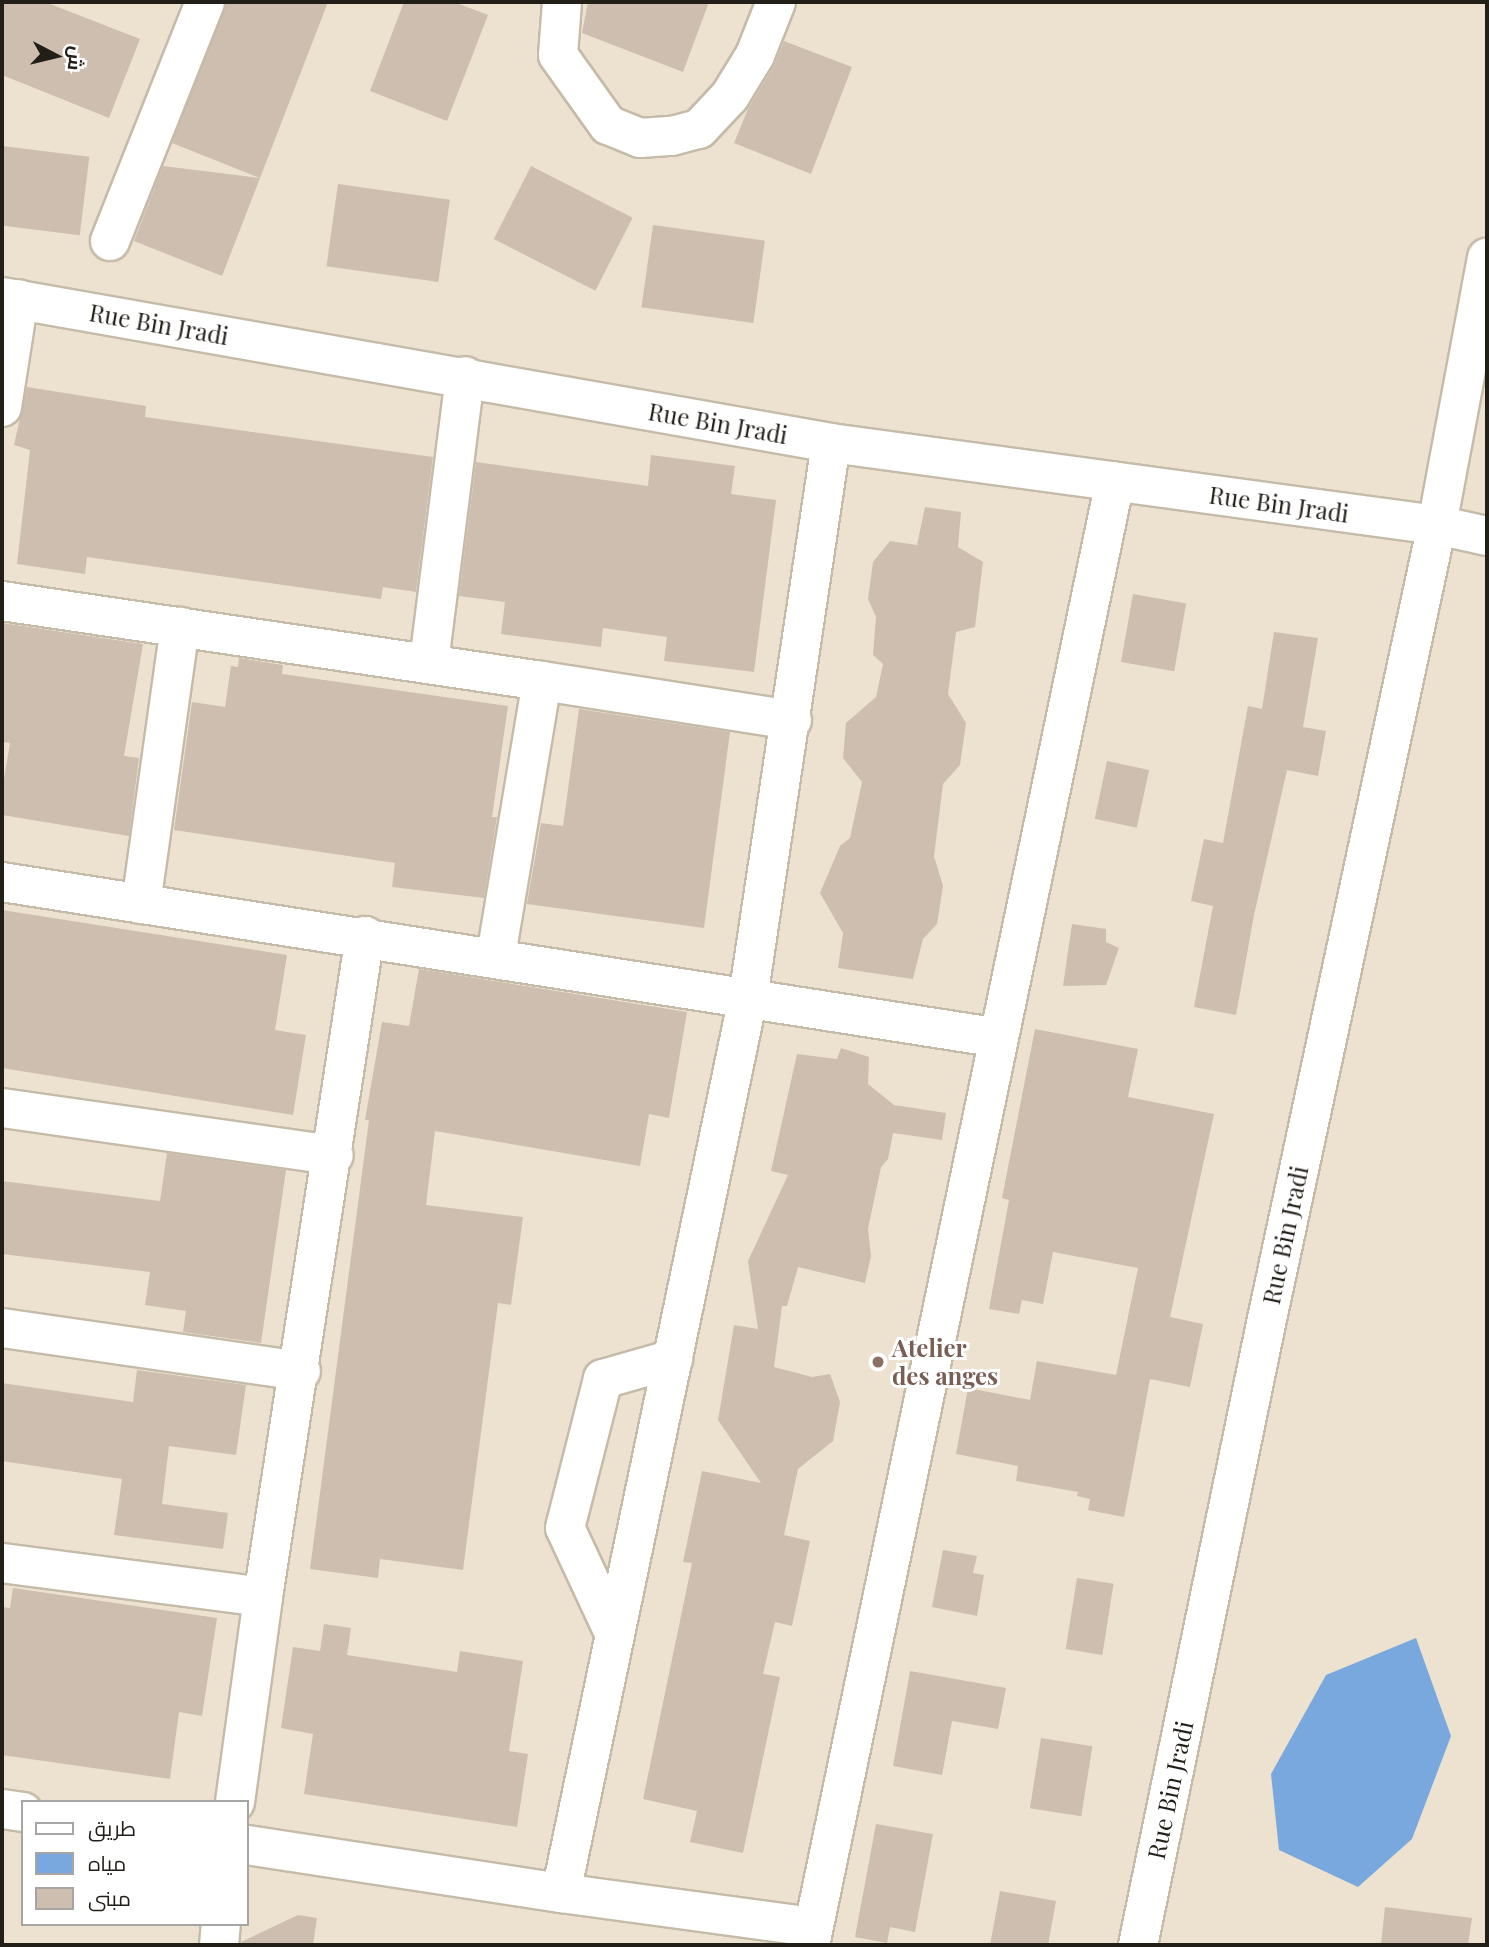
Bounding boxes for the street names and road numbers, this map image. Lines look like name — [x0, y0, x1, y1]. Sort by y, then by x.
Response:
street label: Rue Bin Jradi — [87, 298, 231, 350]
street label: Rue Bin Jradi — [646, 397, 790, 449]
street label: Rue Bin Jradi — [1207, 480, 1351, 528]
street label: Rue Bin Jradi — [1256, 1163, 1314, 1307]
street label: Rue Bin Jradi — [1141, 1718, 1199, 1862]

